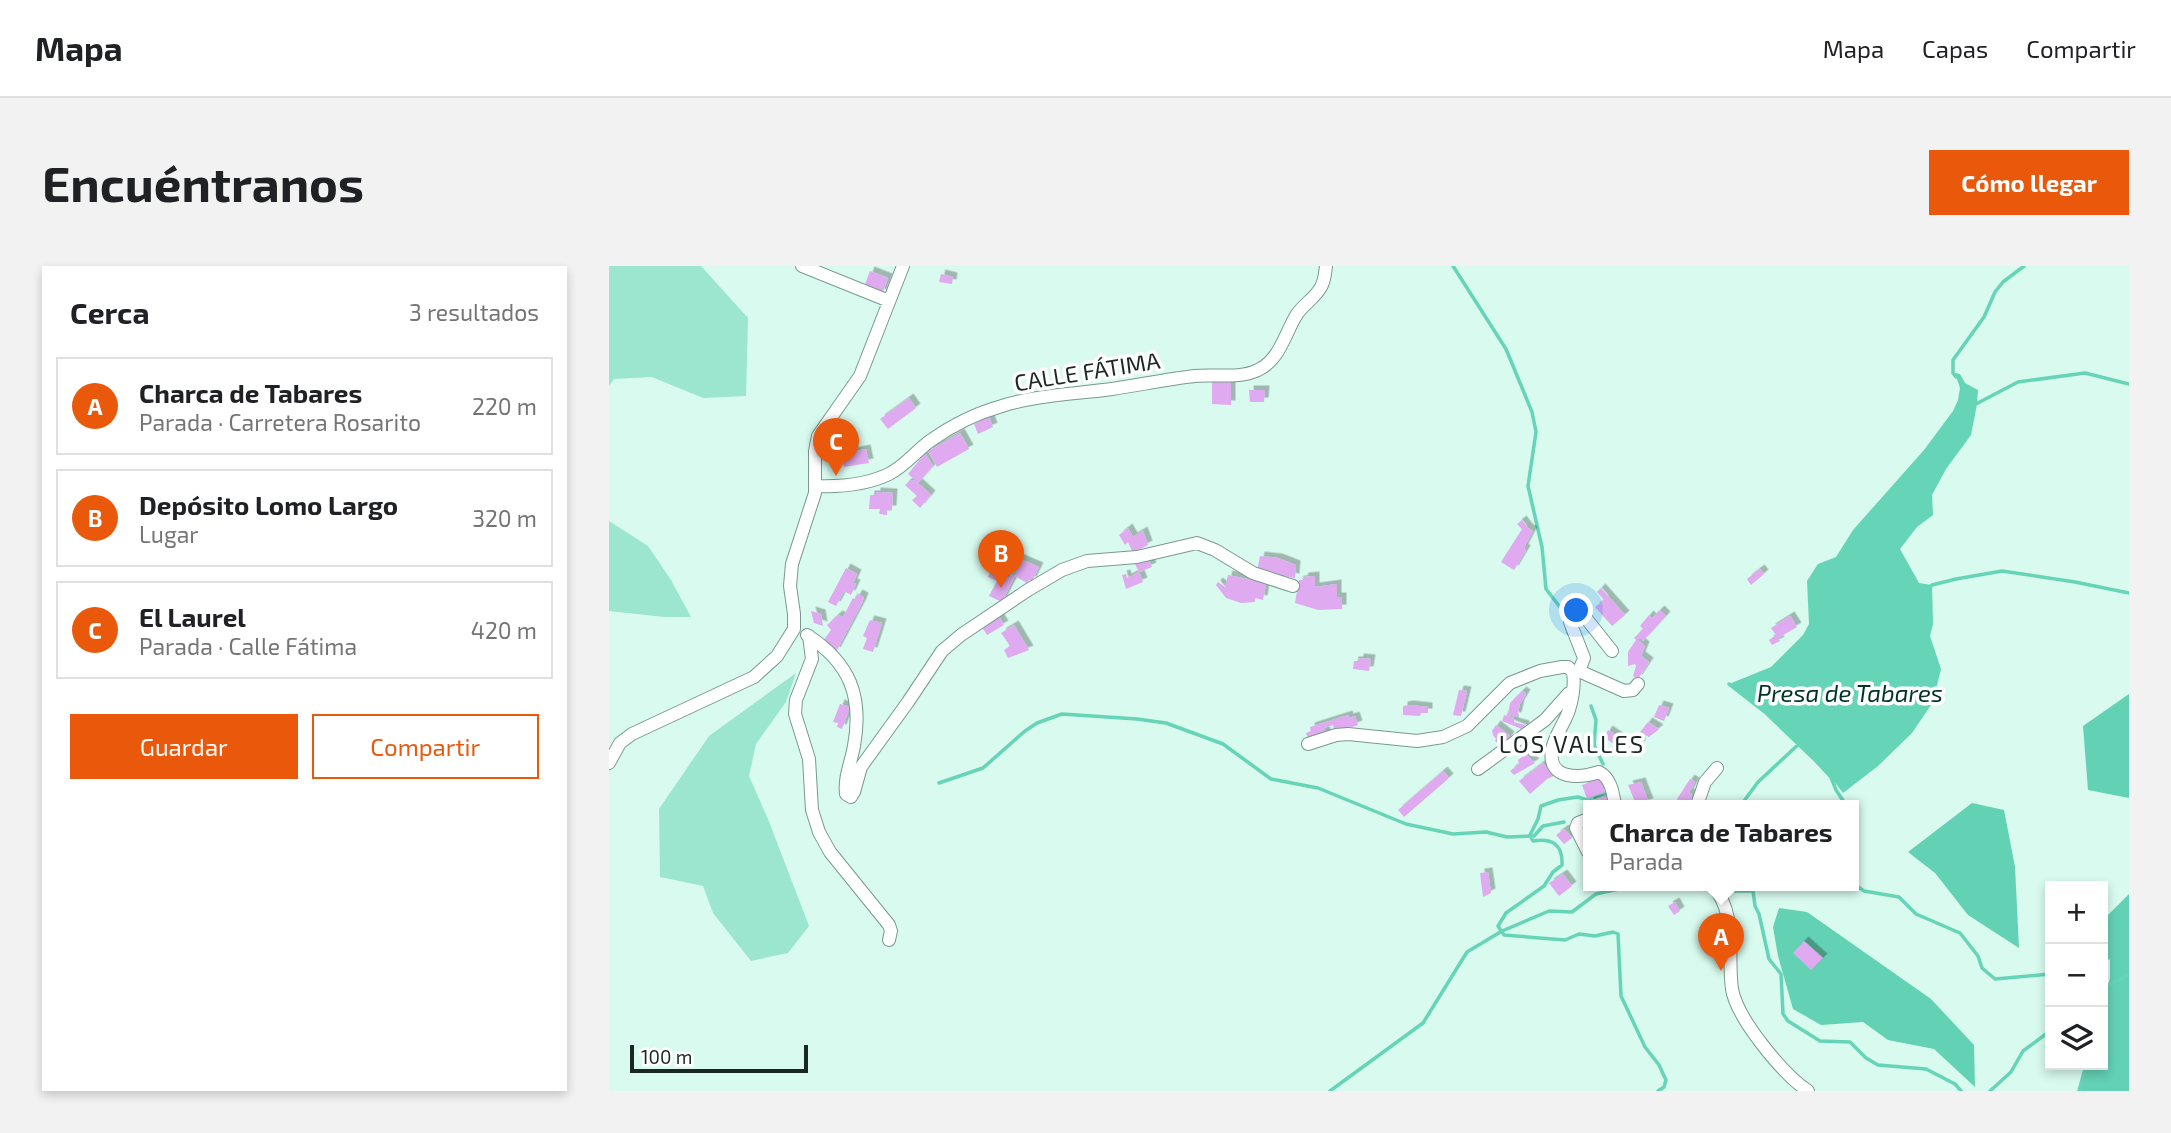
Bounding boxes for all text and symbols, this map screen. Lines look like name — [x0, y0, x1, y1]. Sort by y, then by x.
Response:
text: Mapa — [35, 28, 123, 68]
text: Mapa — [1823, 34, 1884, 63]
text: Capas — [1922, 34, 1988, 63]
text: Compartir — [2026, 34, 2136, 63]
button: Cómo llegar — [1929, 150, 2129, 215]
text: Encuéntranos — [42, 153, 364, 212]
text: Cerca — [70, 294, 150, 330]
text: 3 resultados — [409, 298, 539, 326]
street label: CALLE FÁTIMA — [1012, 346, 1163, 396]
text: Charca de Tabares — [139, 377, 362, 408]
text: A — [87, 392, 103, 420]
text: 220 m — [472, 392, 537, 420]
text: Parada · Carretera Rosarito — [139, 408, 421, 436]
pin: C — [813, 418, 859, 476]
text: Depósito Lomo Largo — [139, 489, 398, 520]
text: B — [88, 504, 102, 532]
text: 320 m — [472, 504, 537, 532]
text: Lugar — [139, 520, 199, 548]
pin: B — [978, 530, 1024, 588]
your location — [1559, 593, 1593, 627]
text: El Laurel — [139, 601, 246, 632]
text: C — [88, 616, 102, 644]
text: 420 m — [471, 616, 537, 644]
text: Parada · Calle Fátima — [139, 632, 357, 660]
water label: Presa de Tabares — [1757, 678, 1943, 707]
button: Guardar — [70, 714, 298, 779]
button: Compartir — [312, 714, 539, 779]
district label: LOS VALLES — [1499, 729, 1645, 758]
popup — [1583, 800, 1859, 891]
text: Charca de Tabares — [1609, 816, 1833, 847]
text: Parada — [1609, 847, 1683, 875]
map controls — [2045, 881, 2108, 1070]
button: + — [2045, 881, 2108, 944]
pin: A — [1698, 913, 1744, 971]
button: − — [2045, 944, 2108, 1007]
button: layers — [2045, 1007, 2108, 1070]
scale bar — [630, 1042, 809, 1074]
text: 100 m — [641, 1045, 692, 1068]

